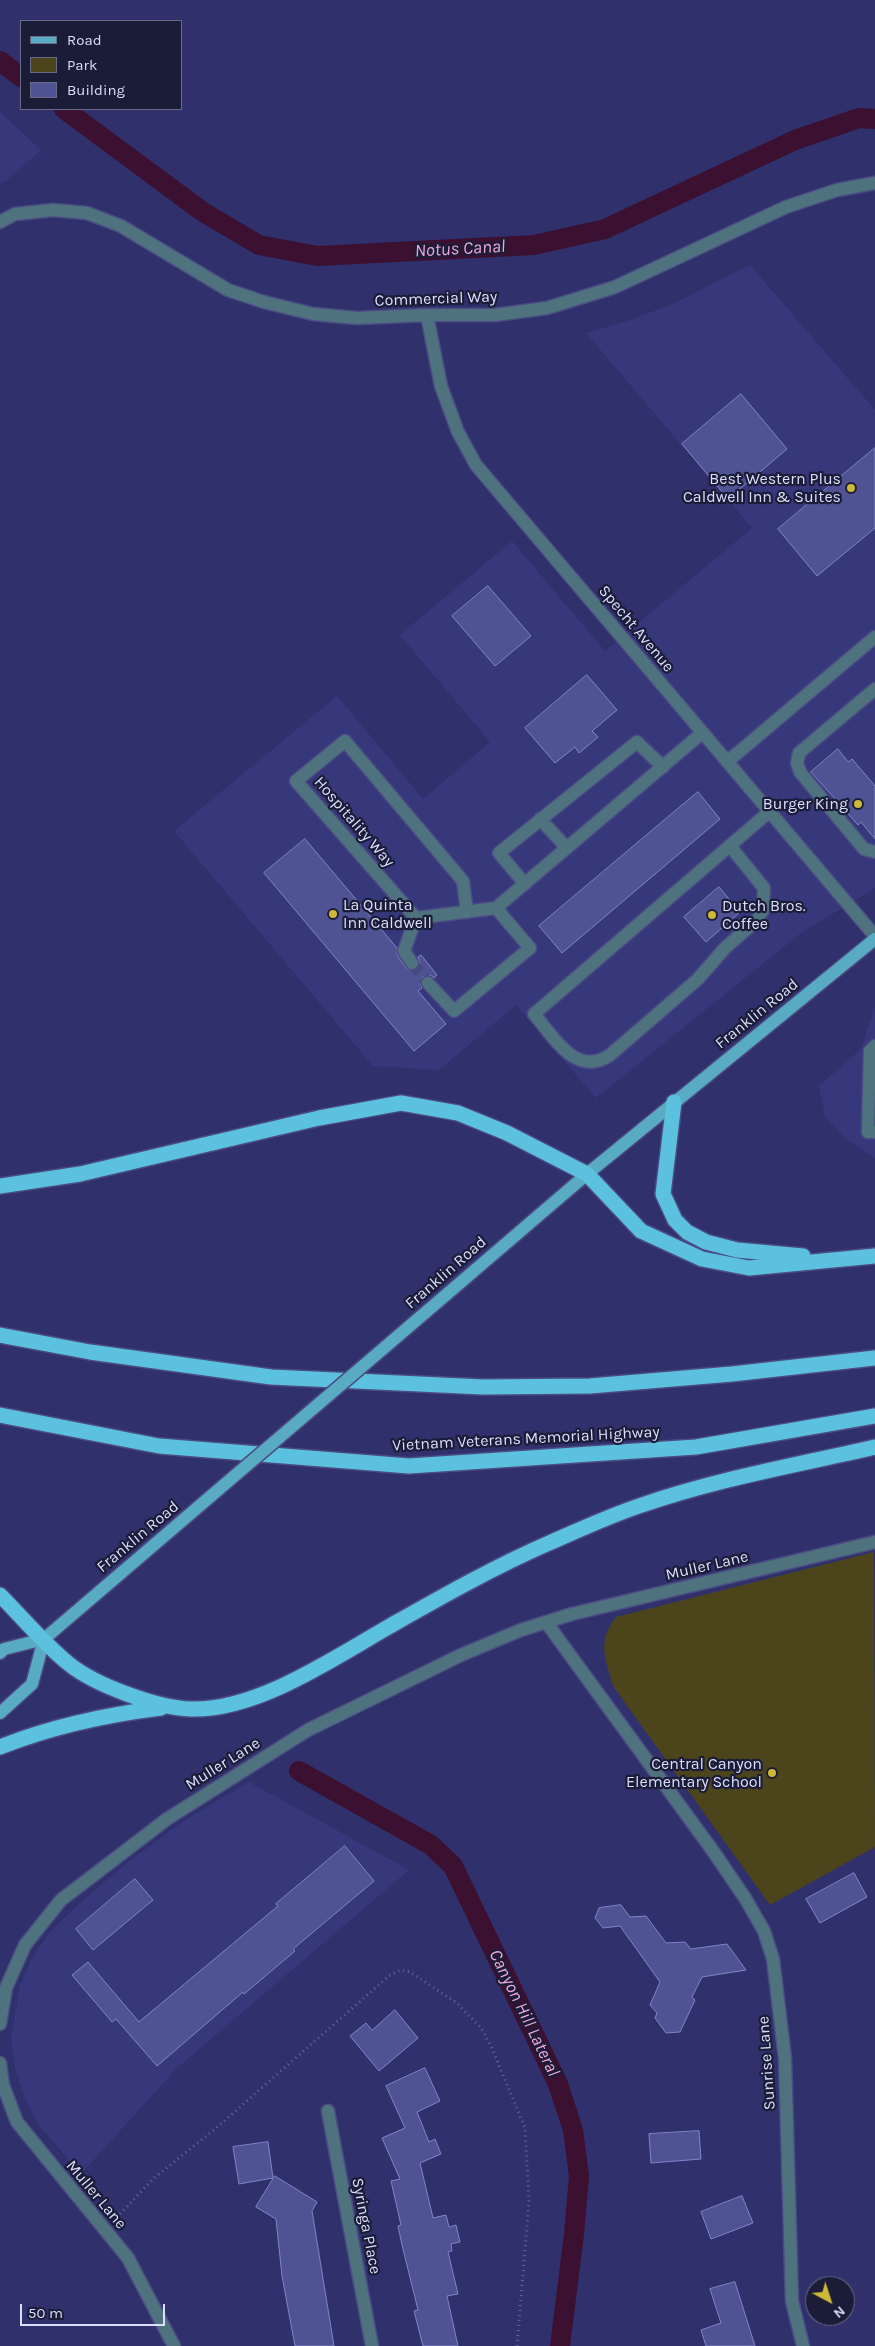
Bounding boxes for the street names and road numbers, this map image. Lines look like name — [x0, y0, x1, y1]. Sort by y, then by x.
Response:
street label: Commercial Way — [374, 287, 498, 311]
street label: Specht Avenue — [594, 582, 678, 676]
street label: Hospitality Way — [310, 773, 398, 871]
street label: Franklin Road — [712, 975, 802, 1053]
street label: Franklin Road — [402, 1233, 490, 1313]
street label: Vietnam Veterans Memorial Highway — [392, 1422, 660, 1456]
street label: Franklin Road — [93, 1497, 183, 1577]
street label: Muller Lane — [664, 1547, 750, 1585]
street label: Muller Lane — [182, 1734, 264, 1794]
street label: Sunrise Lane — [754, 2015, 780, 2111]
street label: Muller Lane — [62, 2157, 130, 2233]
street label: Syringa Place — [347, 2176, 385, 2276]

